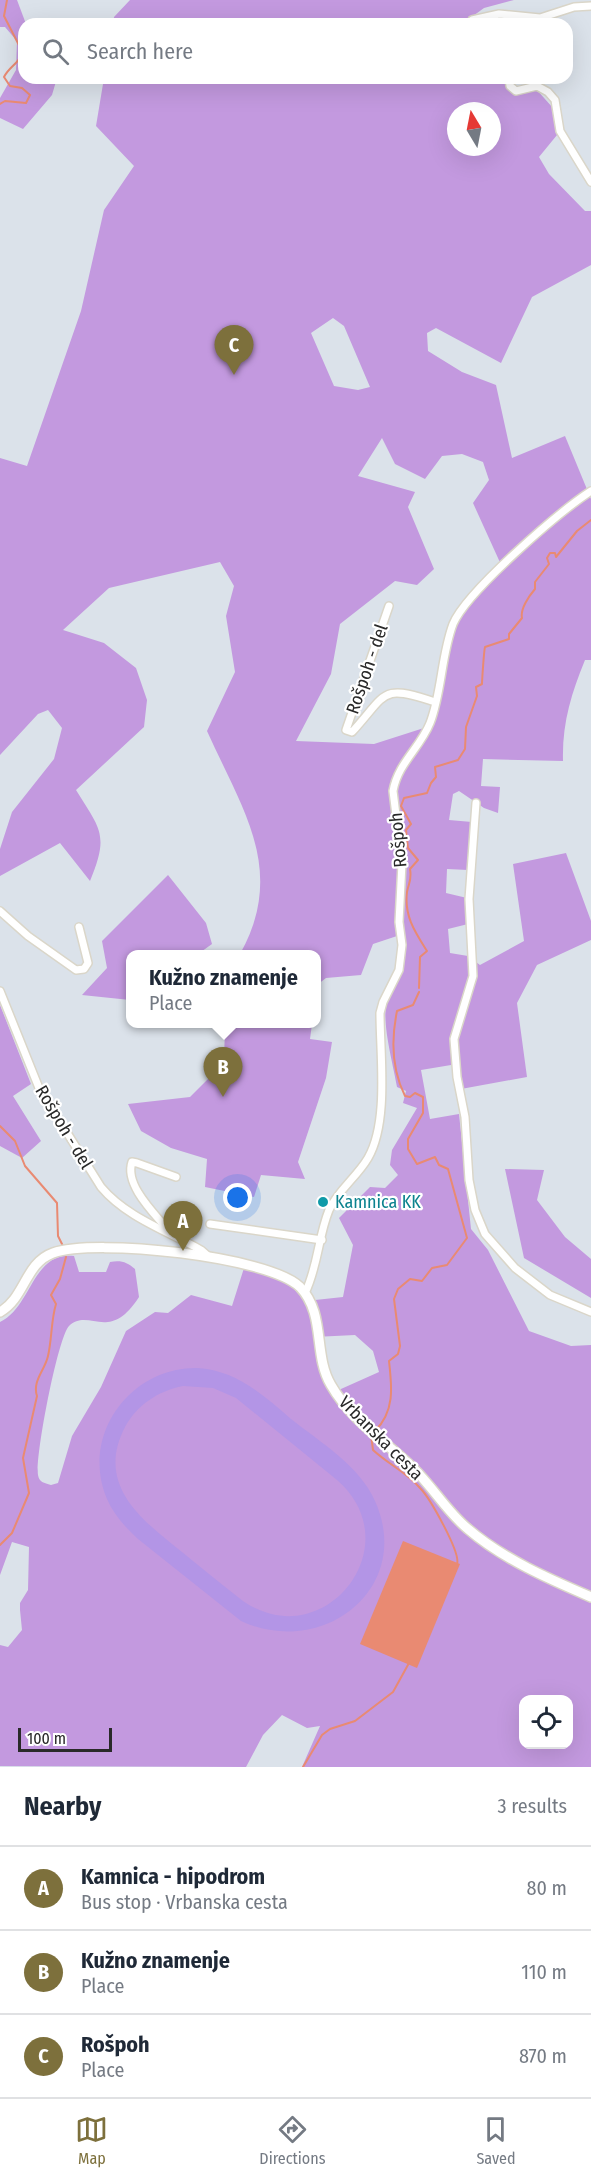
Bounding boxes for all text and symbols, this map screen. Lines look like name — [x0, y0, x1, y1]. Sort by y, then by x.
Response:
search box — [18, 18, 573, 84]
icon: search — [39, 35, 72, 68]
text: Search here — [87, 38, 193, 65]
north arrow — [447, 102, 501, 156]
pin: C — [214, 326, 254, 375]
street label: Rošpoh - del — [341, 621, 393, 717]
street label: Rošpoh — [385, 812, 411, 868]
popup — [126, 950, 321, 1028]
text: Kužno znamenje — [149, 964, 298, 991]
text: Place — [149, 991, 192, 1015]
pin: B — [204, 1048, 242, 1097]
street label: Rošpoh - del — [30, 1081, 98, 1173]
your location — [223, 1183, 252, 1212]
place label: Kamnica KK — [335, 1191, 421, 1213]
marker: Kamnica KK — [316, 1195, 330, 1209]
pin: A — [164, 1202, 202, 1251]
street label: Vrbanska cesta — [334, 1391, 428, 1485]
map controls — [519, 1695, 573, 1749]
button: locate — [519, 1695, 573, 1749]
scale bar — [18, 1725, 112, 1752]
text: 100 m — [27, 1729, 66, 1748]
text: Nearby — [24, 1791, 101, 1822]
text: 3 results — [498, 1794, 567, 1818]
text: Kamnica - hipodrom — [81, 1863, 265, 1890]
text: A — [38, 1876, 49, 1900]
text: 80 m — [527, 1876, 567, 1900]
text: Bus stop · Vrbanska cesta — [81, 1890, 288, 1914]
text: Kužno znamenje — [81, 1947, 230, 1974]
text: B — [38, 1960, 49, 1984]
text: 110 m — [521, 1960, 567, 1984]
text: Place — [81, 1974, 124, 1998]
text: Rošpoh — [81, 2031, 150, 2058]
text: C — [38, 2044, 49, 2068]
text: 870 m — [519, 2044, 567, 2068]
text: Place — [81, 2058, 124, 2082]
tab: Map — [75, 2113, 108, 2168]
tab: Directions — [259, 2113, 326, 2168]
tab: Saved — [476, 2113, 516, 2168]

